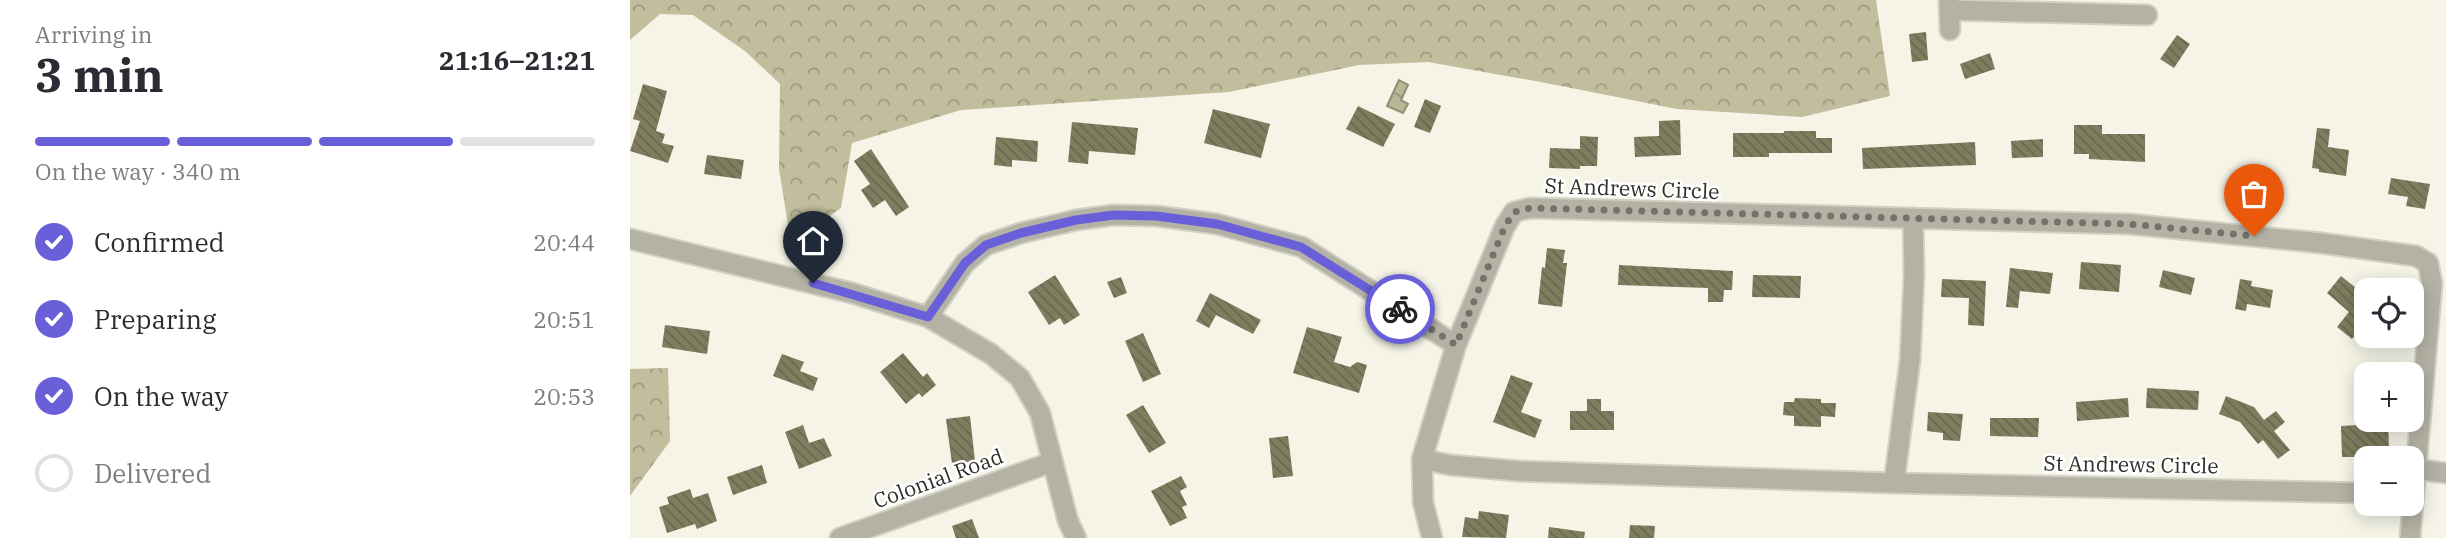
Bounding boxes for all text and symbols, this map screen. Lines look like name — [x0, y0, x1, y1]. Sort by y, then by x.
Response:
text: Arriving in — [35, 19, 152, 49]
text: 21:16–21:21 — [439, 43, 595, 77]
text: 3 min — [35, 45, 164, 105]
text: On the way · 340 m — [35, 156, 241, 186]
pin — [2224, 164, 2284, 236]
street label: St Andrews Circle — [1544, 171, 1720, 205]
icon: bag — [2235, 175, 2273, 213]
pin — [783, 211, 843, 283]
icon: home — [794, 222, 832, 260]
icon: check — [35, 223, 73, 261]
text: Confirmed — [94, 225, 225, 259]
text: 20:44 — [533, 227, 595, 257]
courier — [1365, 274, 1435, 344]
map controls — [2354, 278, 2424, 516]
button: locate — [2354, 278, 2424, 348]
icon: bike — [1381, 290, 1419, 328]
icon: check — [35, 300, 73, 338]
text: Preparing — [94, 302, 216, 336]
text: 20:51 — [533, 304, 595, 334]
button: + — [2354, 362, 2424, 432]
icon: check — [35, 377, 73, 415]
text: On the way — [94, 379, 228, 413]
text: 20:53 — [533, 381, 595, 411]
street label: Colonial Road — [869, 441, 1007, 514]
button: − — [2354, 446, 2424, 516]
street label: St Andrews Circle — [2043, 448, 2219, 480]
text: Delivered — [94, 456, 211, 490]

